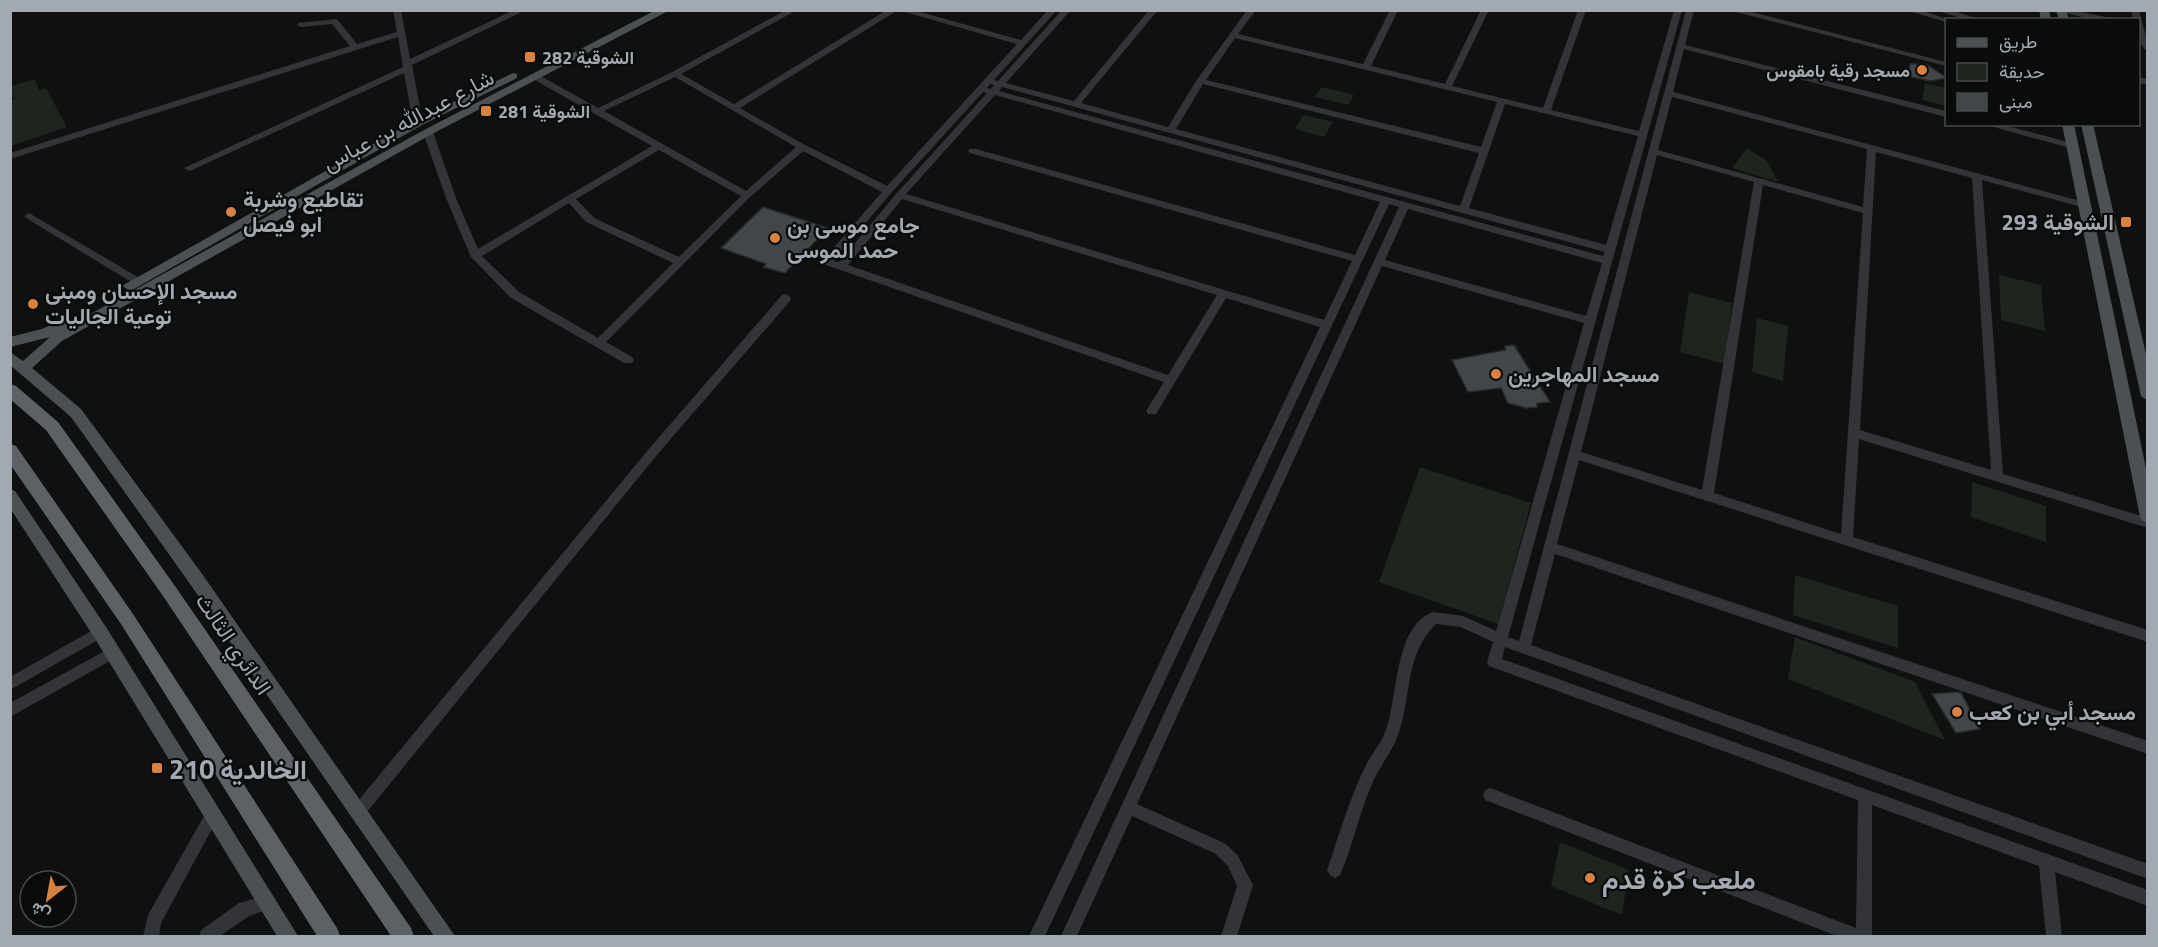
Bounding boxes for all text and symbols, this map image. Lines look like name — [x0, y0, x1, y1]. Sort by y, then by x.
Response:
legend — [1945, 18, 2140, 126]
text: طريق — [1999, 28, 2037, 55]
place label: الشوقية 282 — [542, 44, 634, 71]
marker: الشوقية 282 — [523, 50, 537, 64]
place label: مسجد رقية بامقوس — [1766, 57, 1910, 84]
text: حديقة — [1999, 58, 2045, 85]
street label: شارع عبدالله بن عباس — [316, 60, 500, 180]
marker: مسجد رقية بامقوس — [1915, 63, 1929, 77]
text: مبنى — [1999, 88, 2033, 115]
place label: الشوقية 281 — [498, 98, 590, 125]
marker: الشوقية 281 — [479, 104, 493, 118]
place label: تقاطيع وشربة ابو فيصل — [243, 182, 364, 241]
marker: تقاطيع وشربة ابو فيصل — [224, 205, 238, 219]
place label: الشوقية 293 — [2001, 205, 2114, 239]
place label: جامع موسى بن حمد الموسى — [787, 208, 920, 267]
marker: الشوقية 293 — [2119, 215, 2133, 229]
marker: جامع موسى بن حمد الموسى — [768, 231, 782, 245]
place label: مسجد الإحسان ومبنى توعية الجاليات — [45, 274, 237, 333]
marker: مسجد الإحسان ومبنى توعية الجاليات — [26, 297, 40, 311]
place label: مسجد المهاجرين — [1508, 357, 1660, 391]
marker: مسجد المهاجرين — [1489, 367, 1503, 381]
street label: الدائري الثالث — [186, 586, 281, 703]
place label: مسجد أبي بن كعب — [1969, 695, 2136, 731]
marker: مسجد أبي بن كعب — [1950, 705, 1964, 719]
place label: الخالدية 210 — [169, 748, 307, 789]
marker: الخالدية 210 — [150, 761, 164, 775]
place label: ملعب كرة قدم — [1602, 858, 1756, 899]
north arrow — [18, 869, 78, 929]
marker: ملعب كرة قدم — [1583, 871, 1597, 885]
text: ش — [26, 897, 55, 927]

